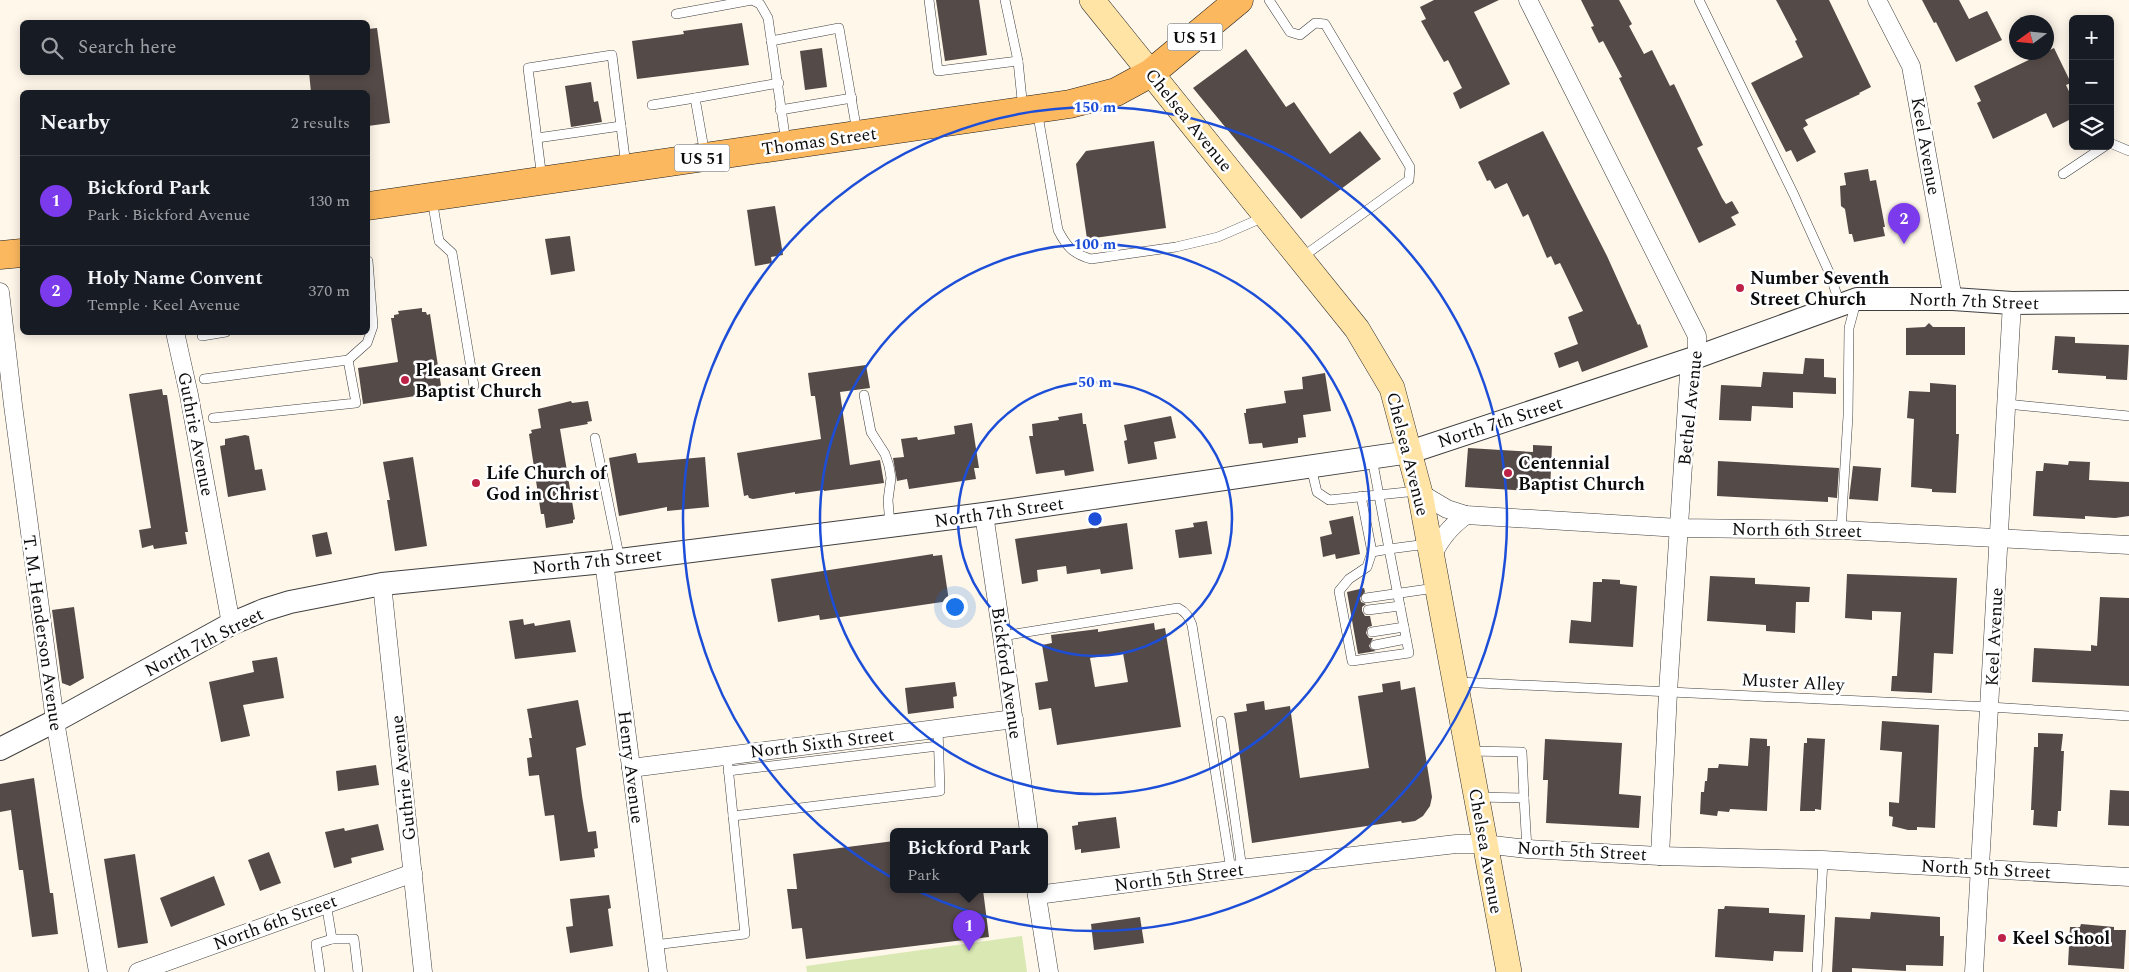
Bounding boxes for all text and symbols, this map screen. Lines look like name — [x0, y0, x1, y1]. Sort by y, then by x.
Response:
north arrow — [2009, 15, 2054, 60]
map controls — [2069, 15, 2114, 150]
button: + — [2069, 15, 2114, 60]
search box — [20, 20, 370, 75]
road number: US 51 — [1168, 24, 1222, 51]
text: Search here — [78, 33, 177, 62]
icon: search — [38, 34, 66, 62]
button: − — [2069, 60, 2114, 105]
street label: Chelsea Avenue — [1138, 63, 1239, 178]
street label: Keel Avenue — [1904, 95, 1947, 197]
text: 150 m — [1074, 96, 1117, 119]
button: layers — [2069, 105, 2114, 150]
text: Nearby — [40, 107, 110, 139]
text: 2 results — [291, 111, 350, 135]
street label: Thomas Street — [760, 120, 878, 163]
road number: US 51 — [674, 144, 730, 172]
text: Bickford Park — [87, 174, 210, 203]
text: 1 — [52, 189, 60, 213]
text: 130 m — [308, 189, 350, 213]
text: Park · Bickford Avenue — [87, 203, 250, 227]
pin: 2 — [1888, 203, 1920, 244]
text: 100 m — [1074, 233, 1117, 256]
text: Holy Name Convent — [87, 264, 263, 293]
place label: Number Seventh Street Church — [1750, 265, 1889, 313]
text: 2 — [52, 279, 60, 303]
text: 370 m — [308, 279, 350, 303]
marker: Number Seventh Street Church — [1734, 282, 1746, 294]
street label: North 7th Street — [1908, 286, 2040, 317]
text: Temple · Keel Avenue — [87, 293, 240, 317]
street label: Bethel Avenue — [1671, 349, 1710, 467]
place label: Pleasant Green Baptist Church — [415, 357, 542, 405]
street label: Guthrie Avenue — [170, 370, 221, 499]
text: 50 m — [1078, 371, 1113, 394]
marker: Pleasant Green Baptist Church — [399, 374, 411, 386]
street label: Chelsea Avenue — [1379, 389, 1436, 519]
street label: North 7th Street — [1434, 390, 1566, 455]
place label: Centennial Baptist Church — [1518, 450, 1645, 498]
place label: Life Church of God in Christ — [486, 460, 608, 508]
marker: Centennial Baptist Church — [1502, 467, 1514, 479]
marker: Life Church of God in Christ — [470, 477, 482, 489]
street label: North 7th Street — [933, 490, 1065, 535]
centre of rings — [1086, 510, 1104, 528]
street label: North 6th Street — [1732, 516, 1862, 545]
street label: T. M. Henderson Avenue — [15, 533, 70, 733]
street label: North 7th Street — [531, 541, 663, 582]
street label: Keel Avenue — [1978, 587, 2011, 687]
your location — [942, 594, 968, 620]
street label: North 7th Street — [140, 601, 268, 684]
street label: Bickford Avenue — [984, 605, 1029, 741]
street label: Muster Alley — [1741, 666, 1846, 699]
street label: Henry Avenue — [610, 709, 651, 825]
street label: Guthrie Avenue — [383, 714, 424, 842]
street label: North Sixth Street — [748, 721, 896, 766]
street label: Chelsea Avenue — [1461, 786, 1510, 916]
popup — [890, 828, 1048, 893]
text: Bickford Park — [907, 834, 1031, 863]
street label: North 5th Street — [1516, 835, 1648, 868]
street label: North 5th Street — [1920, 853, 2052, 886]
street label: North 5th Street — [1113, 856, 1245, 899]
text: Park — [907, 863, 940, 887]
street label: North 6th Street — [209, 888, 341, 957]
pin: 1 — [953, 910, 985, 951]
place label: Keel School — [2012, 925, 2110, 952]
marker: Keel School — [1996, 932, 2008, 944]

